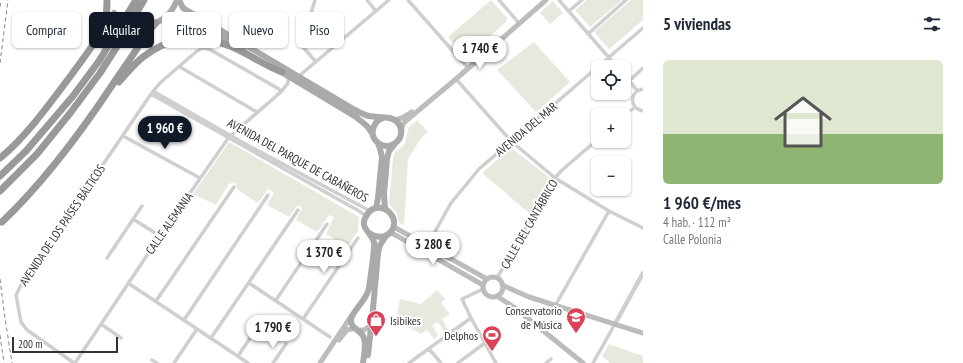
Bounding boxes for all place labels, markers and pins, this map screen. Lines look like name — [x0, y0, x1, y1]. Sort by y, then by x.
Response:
pin: 1 740 € — [443, 36, 517, 70]
pin: 1 960 € — [128, 116, 202, 150]
pin: 3 280 € — [396, 232, 470, 266]
pin: 1 370 € — [287, 240, 361, 274]
place label: Conservatorio de Música — [505, 303, 562, 332]
school or university icon: Conservatorio de Música — [565, 306, 587, 334]
shop icon: Isibikes — [365, 309, 387, 337]
place label: Isibikes — [390, 313, 421, 328]
pin: 1 790 € — [236, 315, 310, 349]
sports icon: Delphos — [481, 324, 503, 352]
place label: Delphos — [444, 328, 478, 343]

